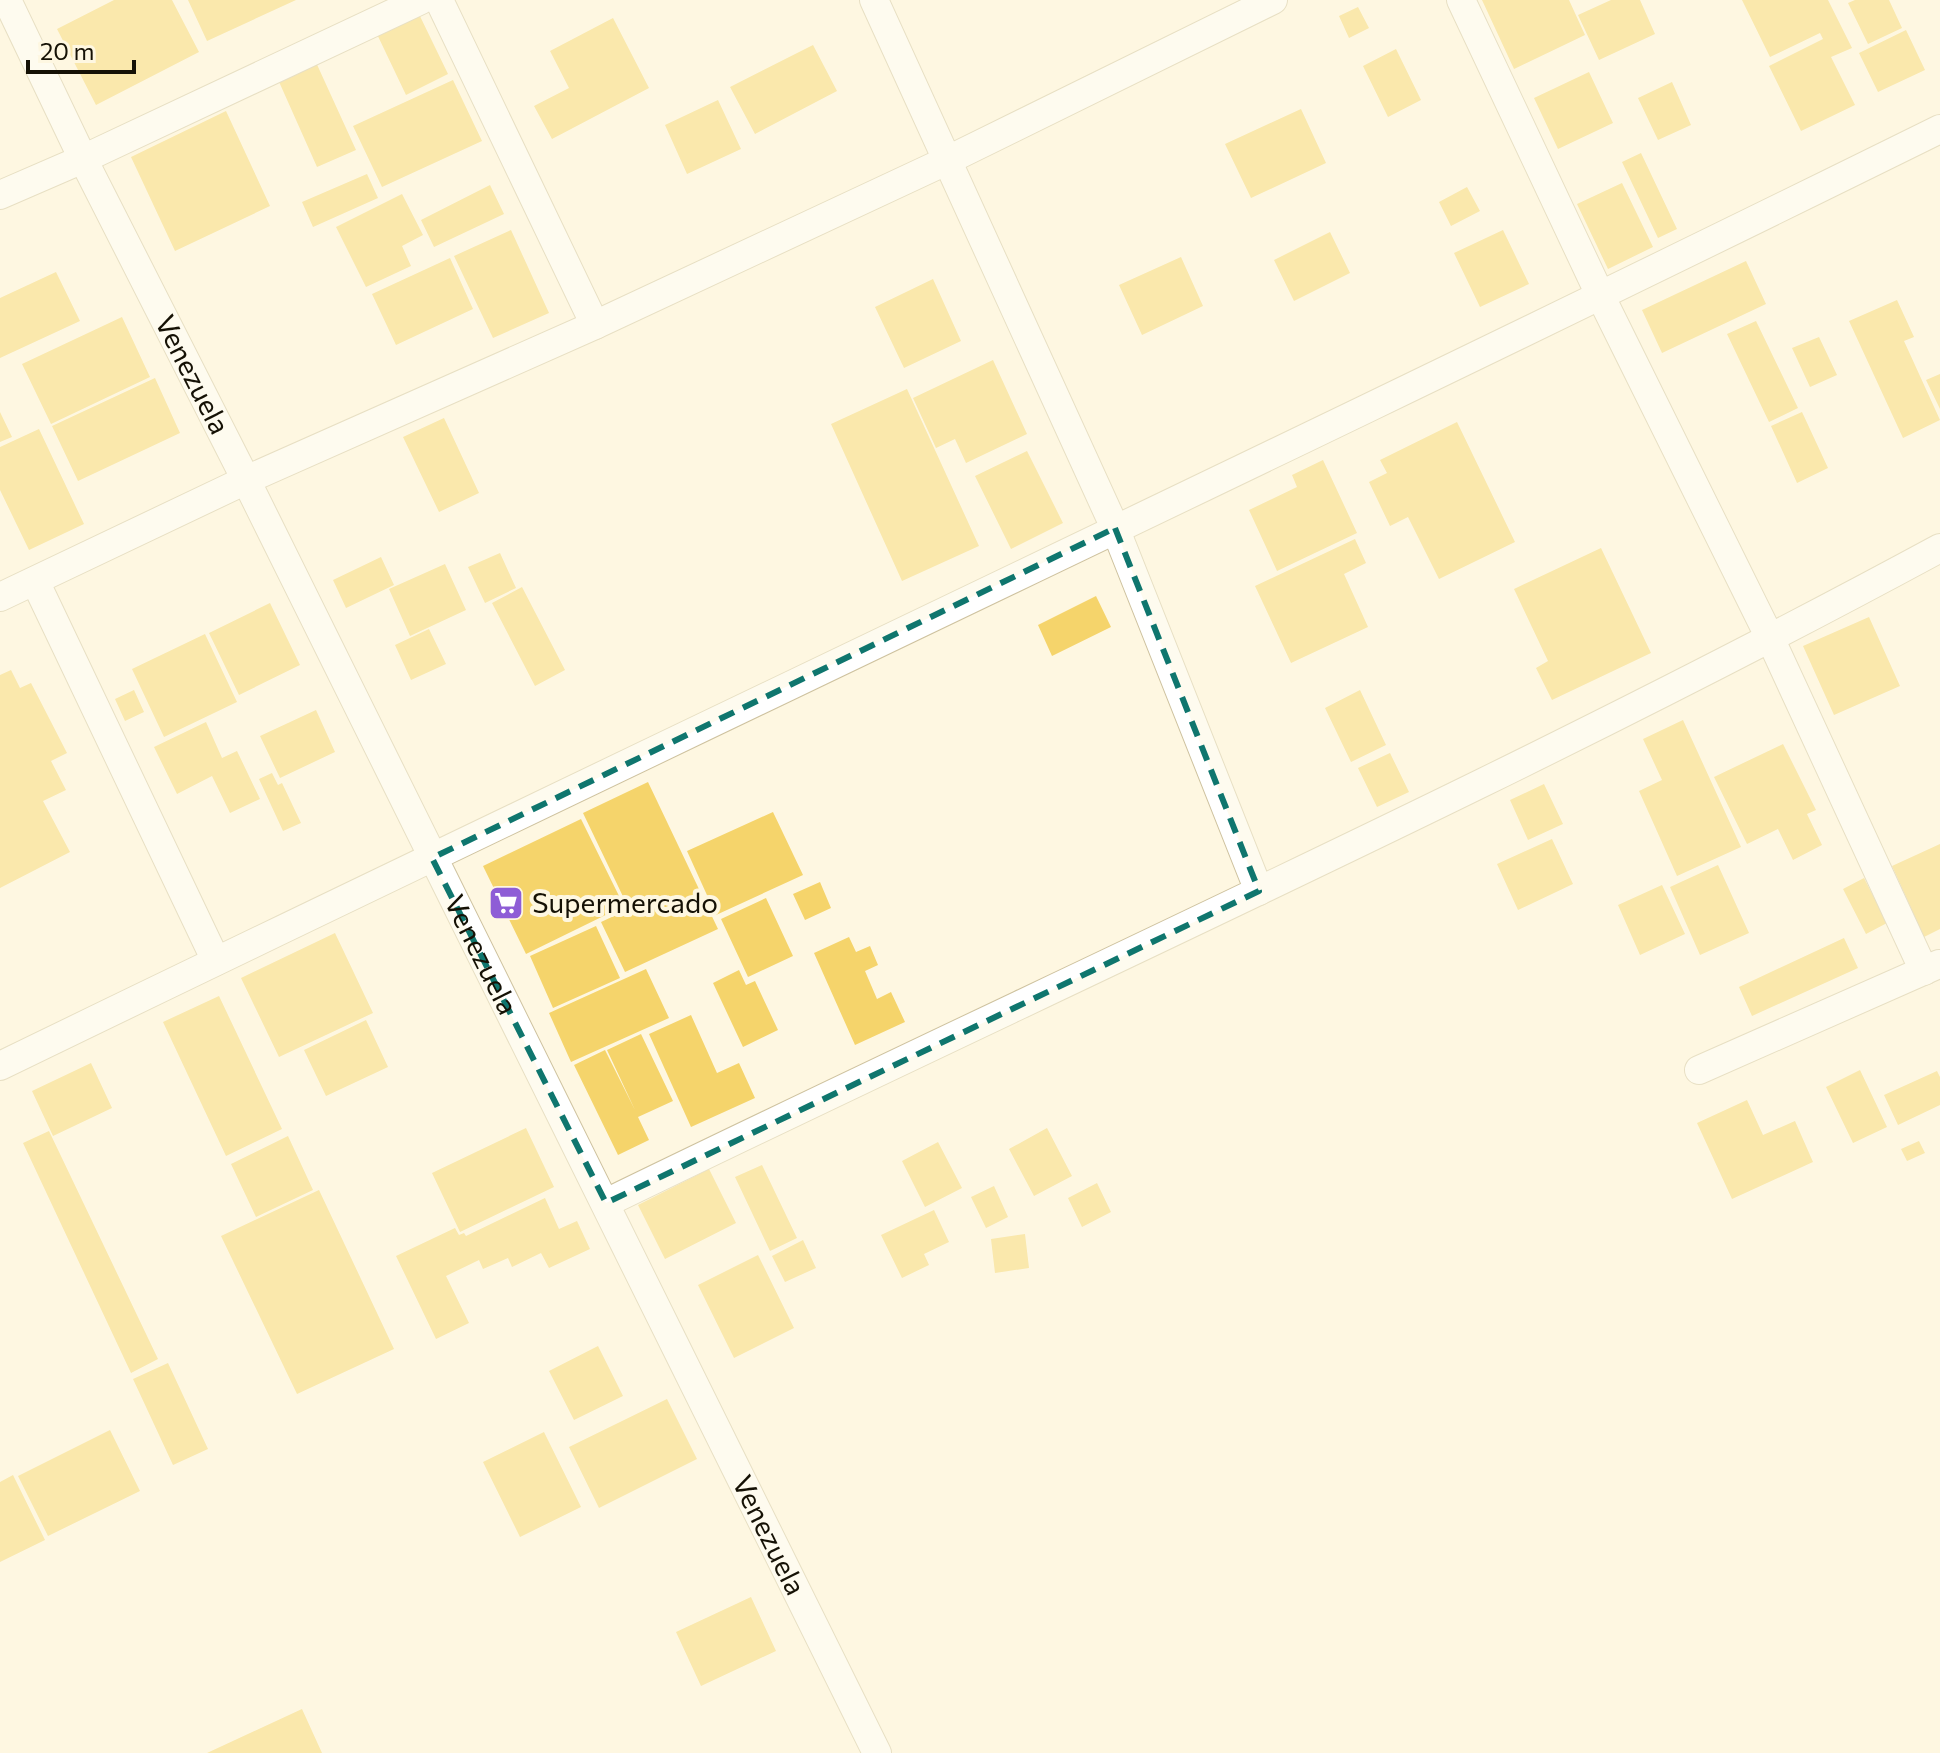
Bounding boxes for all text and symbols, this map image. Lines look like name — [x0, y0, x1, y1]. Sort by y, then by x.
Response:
scale bar — [28, 24, 134, 74]
text: 20 m — [40, 36, 94, 65]
street label: Venezuela — [149, 309, 238, 439]
supermarket icon: Supermercado — [487, 884, 525, 922]
place label: Supermercado — [532, 885, 718, 919]
street label: Venezuela — [438, 889, 526, 1020]
street label: Venezuela — [726, 1469, 814, 1600]

